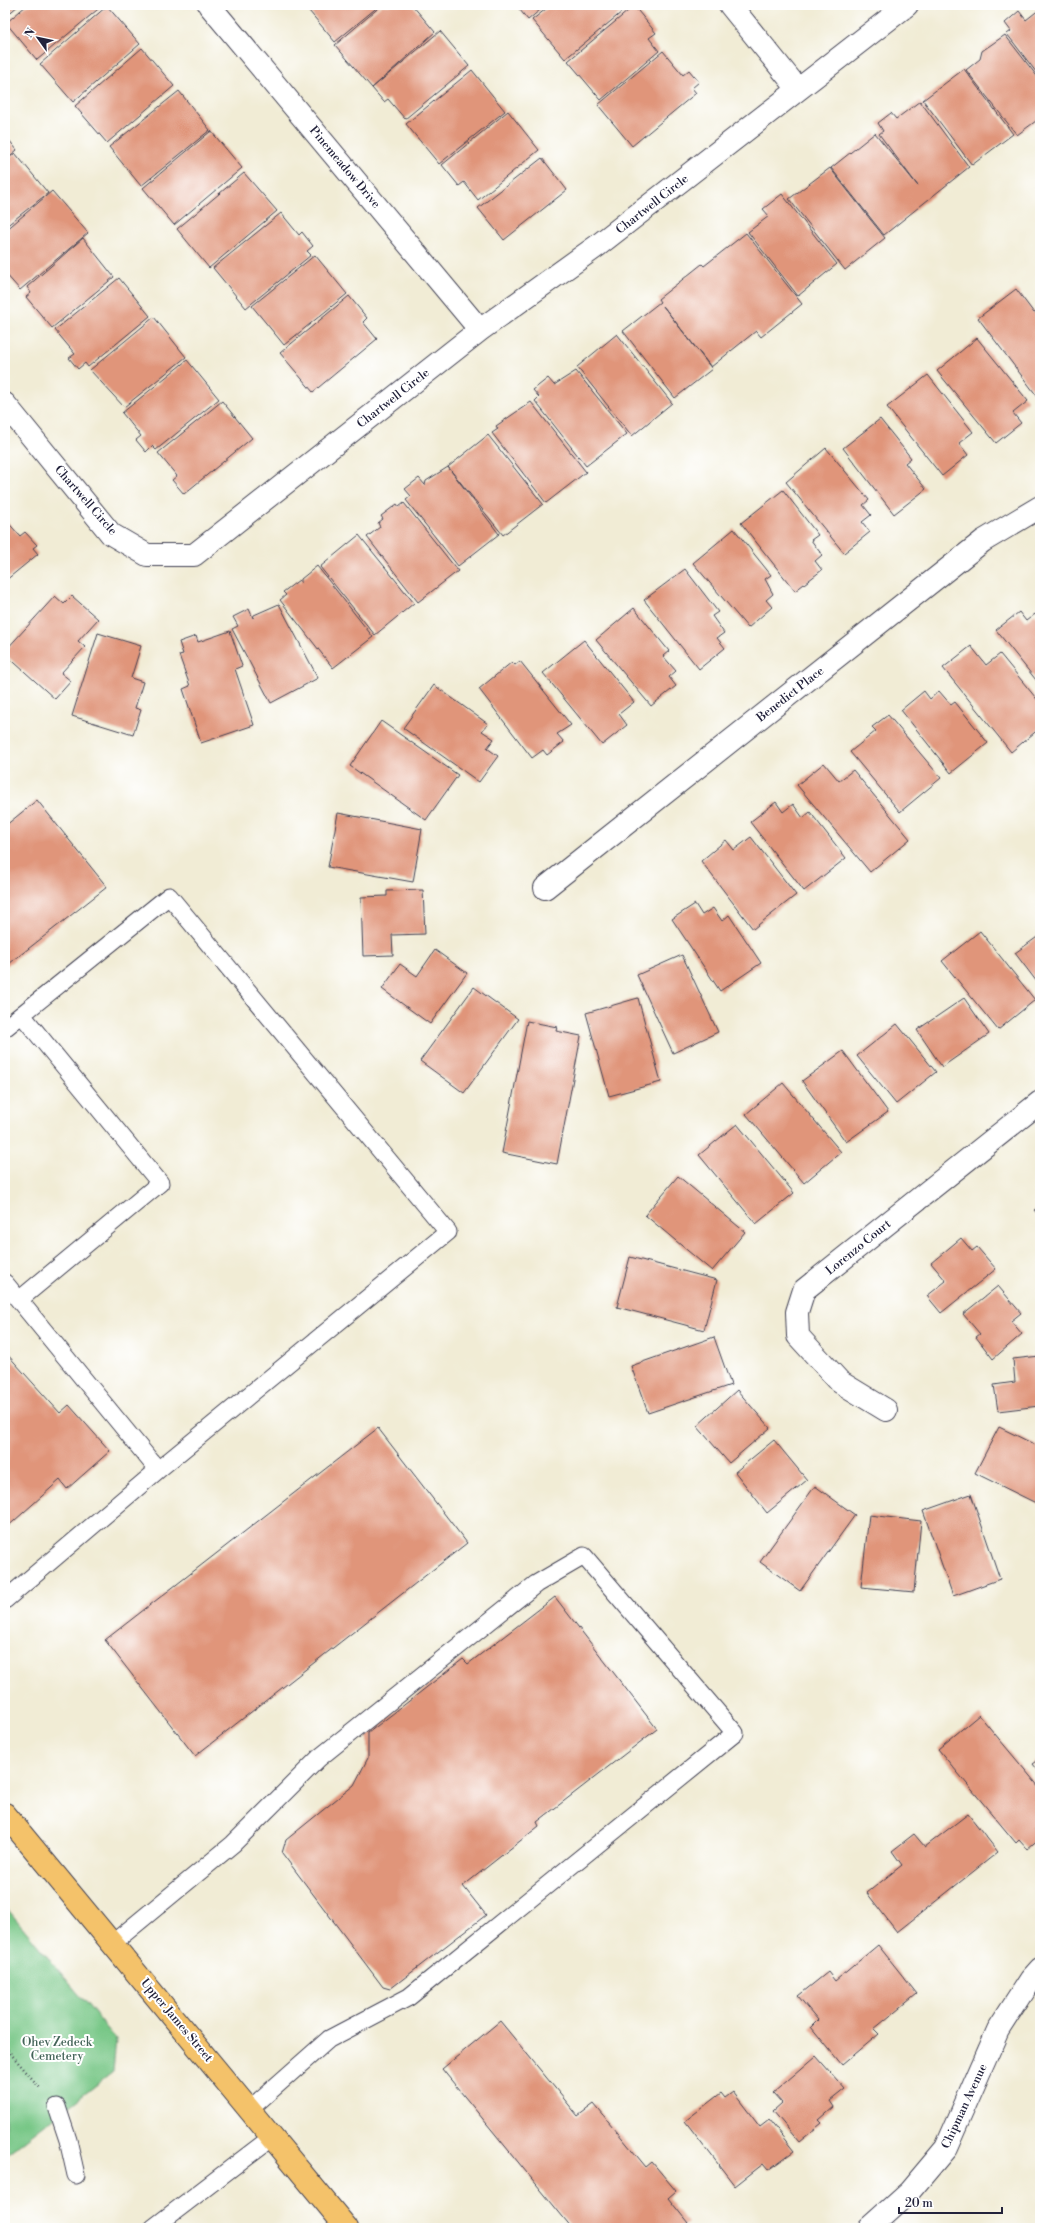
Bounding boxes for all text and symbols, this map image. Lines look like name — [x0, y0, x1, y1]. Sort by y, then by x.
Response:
north arrow — [18, 18, 58, 58]
text: N — [22, 25, 39, 41]
street label: Pinemeadow Drive — [306, 123, 383, 211]
street label: Chartwell Circle — [613, 171, 692, 237]
street label: Chartwell Circle — [354, 365, 433, 431]
street label: Chartwell Circle — [51, 462, 120, 538]
street label: Benedict Place — [753, 663, 827, 726]
street label: Lorenzo Court — [823, 1216, 895, 1278]
street label: Upper James Street — [137, 1976, 216, 2066]
park label: Ohev Zedeck Cemetery — [22, 2035, 93, 2064]
street label: Chipman Avenue — [938, 2061, 991, 2151]
scale bar — [899, 2189, 1002, 2215]
text: 20 m — [905, 2196, 933, 2211]

